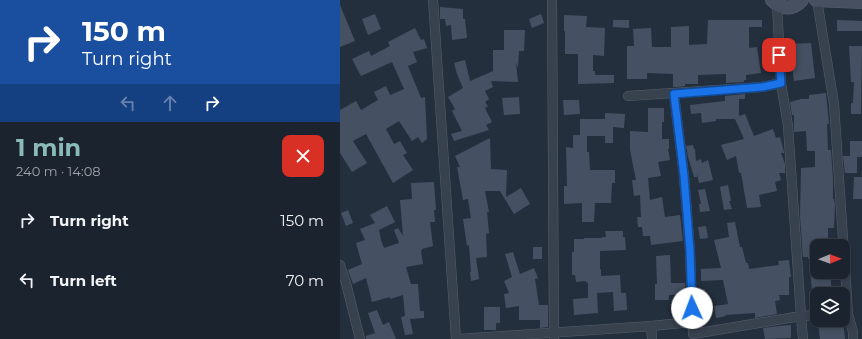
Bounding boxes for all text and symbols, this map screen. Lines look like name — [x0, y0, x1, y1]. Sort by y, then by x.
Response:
text: 150 m — [82, 14, 166, 48]
icon: right — [16, 16, 68, 68]
pin — [762, 38, 796, 72]
icon: arrive — [768, 44, 790, 66]
text: Turn right — [82, 48, 172, 70]
icon: left — [117, 92, 139, 114]
icon: ahead — [159, 92, 181, 114]
icon: right — [201, 92, 223, 114]
text: 1 min — [16, 133, 81, 162]
button: close — [282, 135, 324, 177]
text: 240 m · 14:08 — [16, 163, 101, 179]
icon: right — [16, 209, 38, 231]
text: Turn right — [50, 211, 129, 230]
text: 150 m — [280, 211, 324, 230]
north arrow — [810, 239, 850, 279]
map controls — [810, 239, 850, 327]
icon: left — [16, 269, 38, 291]
text: Turn left — [50, 271, 117, 290]
text: 70 m — [286, 271, 324, 290]
position arrow — [671, 287, 713, 329]
button: layers — [810, 287, 850, 327]

